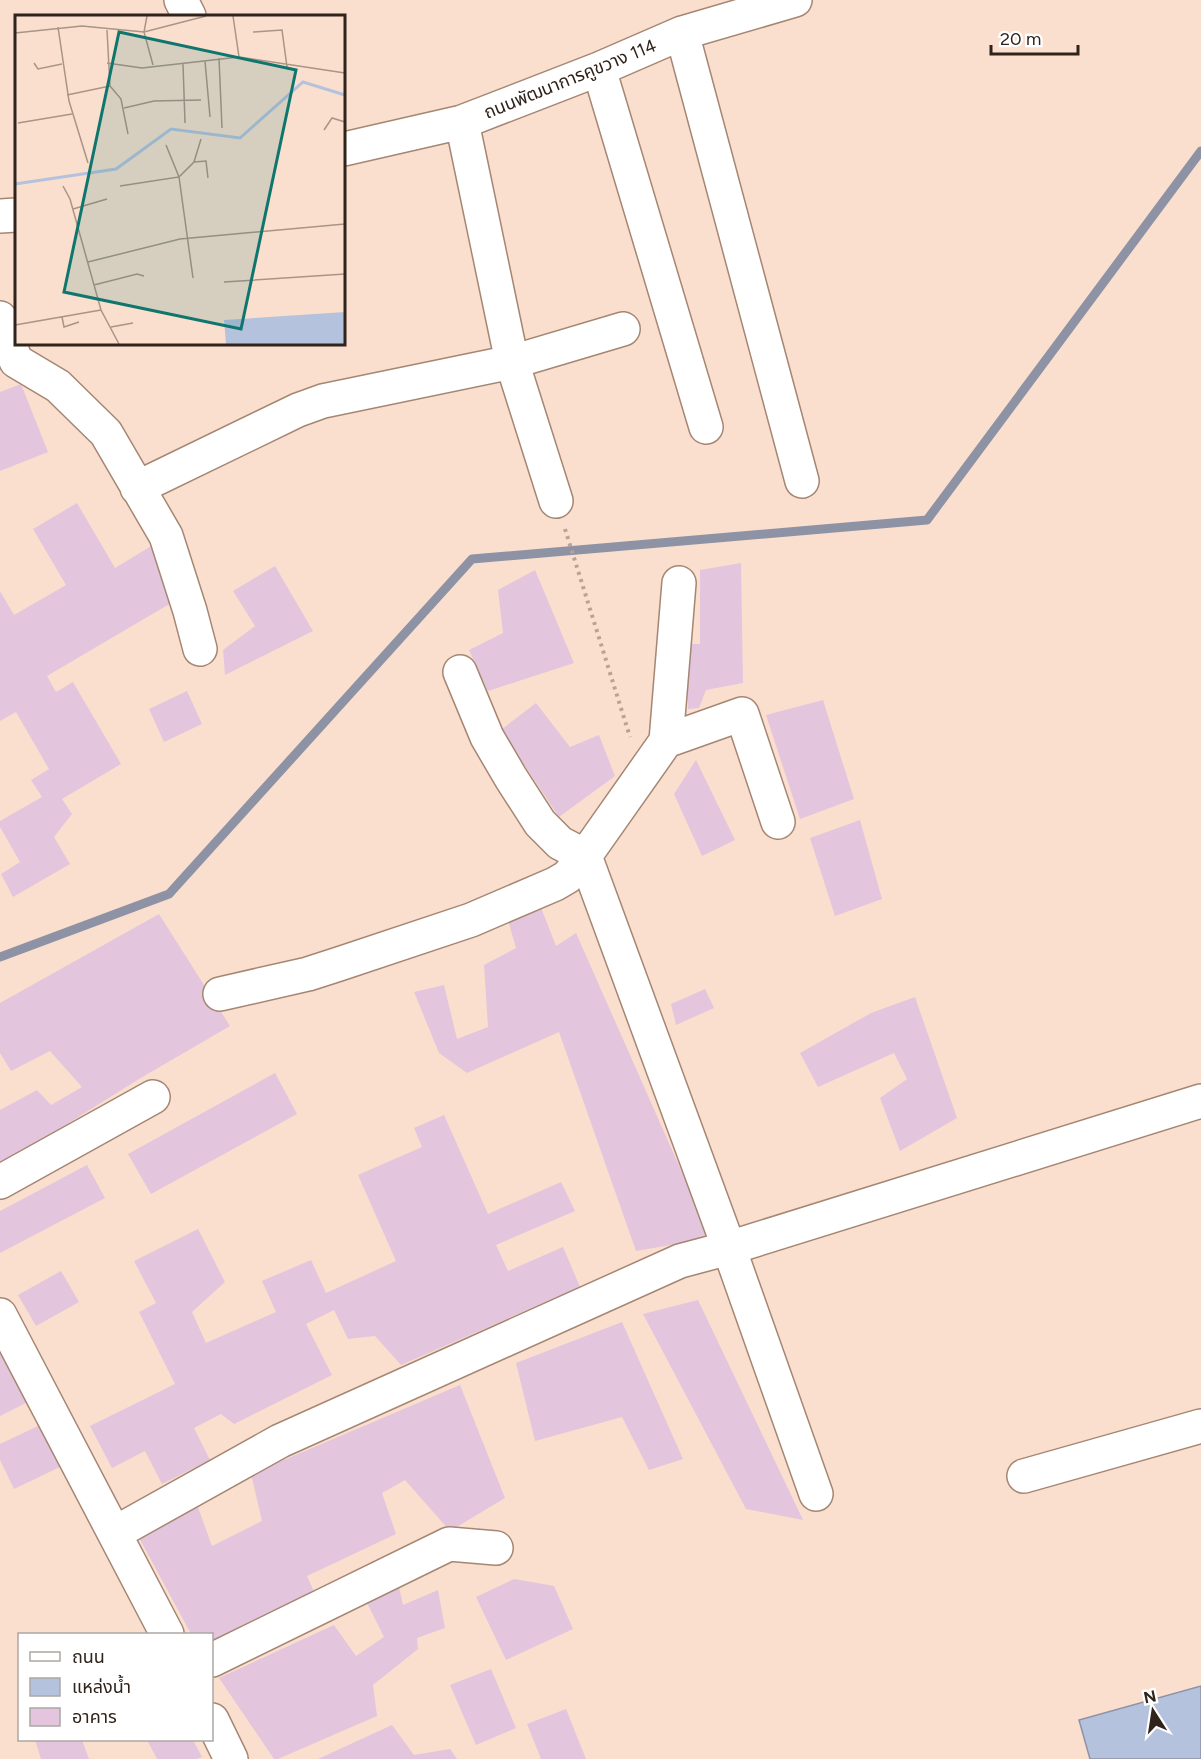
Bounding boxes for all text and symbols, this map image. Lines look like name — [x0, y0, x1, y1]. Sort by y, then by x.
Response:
inset map — [15, 15, 345, 345]
scale bar — [991, 18, 1078, 56]
text: 20 m — [1000, 28, 1041, 50]
street label: ถนนพัฒนาการคูขวาง 114 — [481, 34, 660, 125]
legend — [18, 1633, 213, 1741]
text: ถนน — [72, 1646, 105, 1668]
text: แหล่งน้ำ — [72, 1674, 131, 1698]
north arrow — [1123, 1681, 1183, 1741]
text: N — [1142, 1686, 1158, 1707]
text: อาคาร — [72, 1706, 117, 1728]

